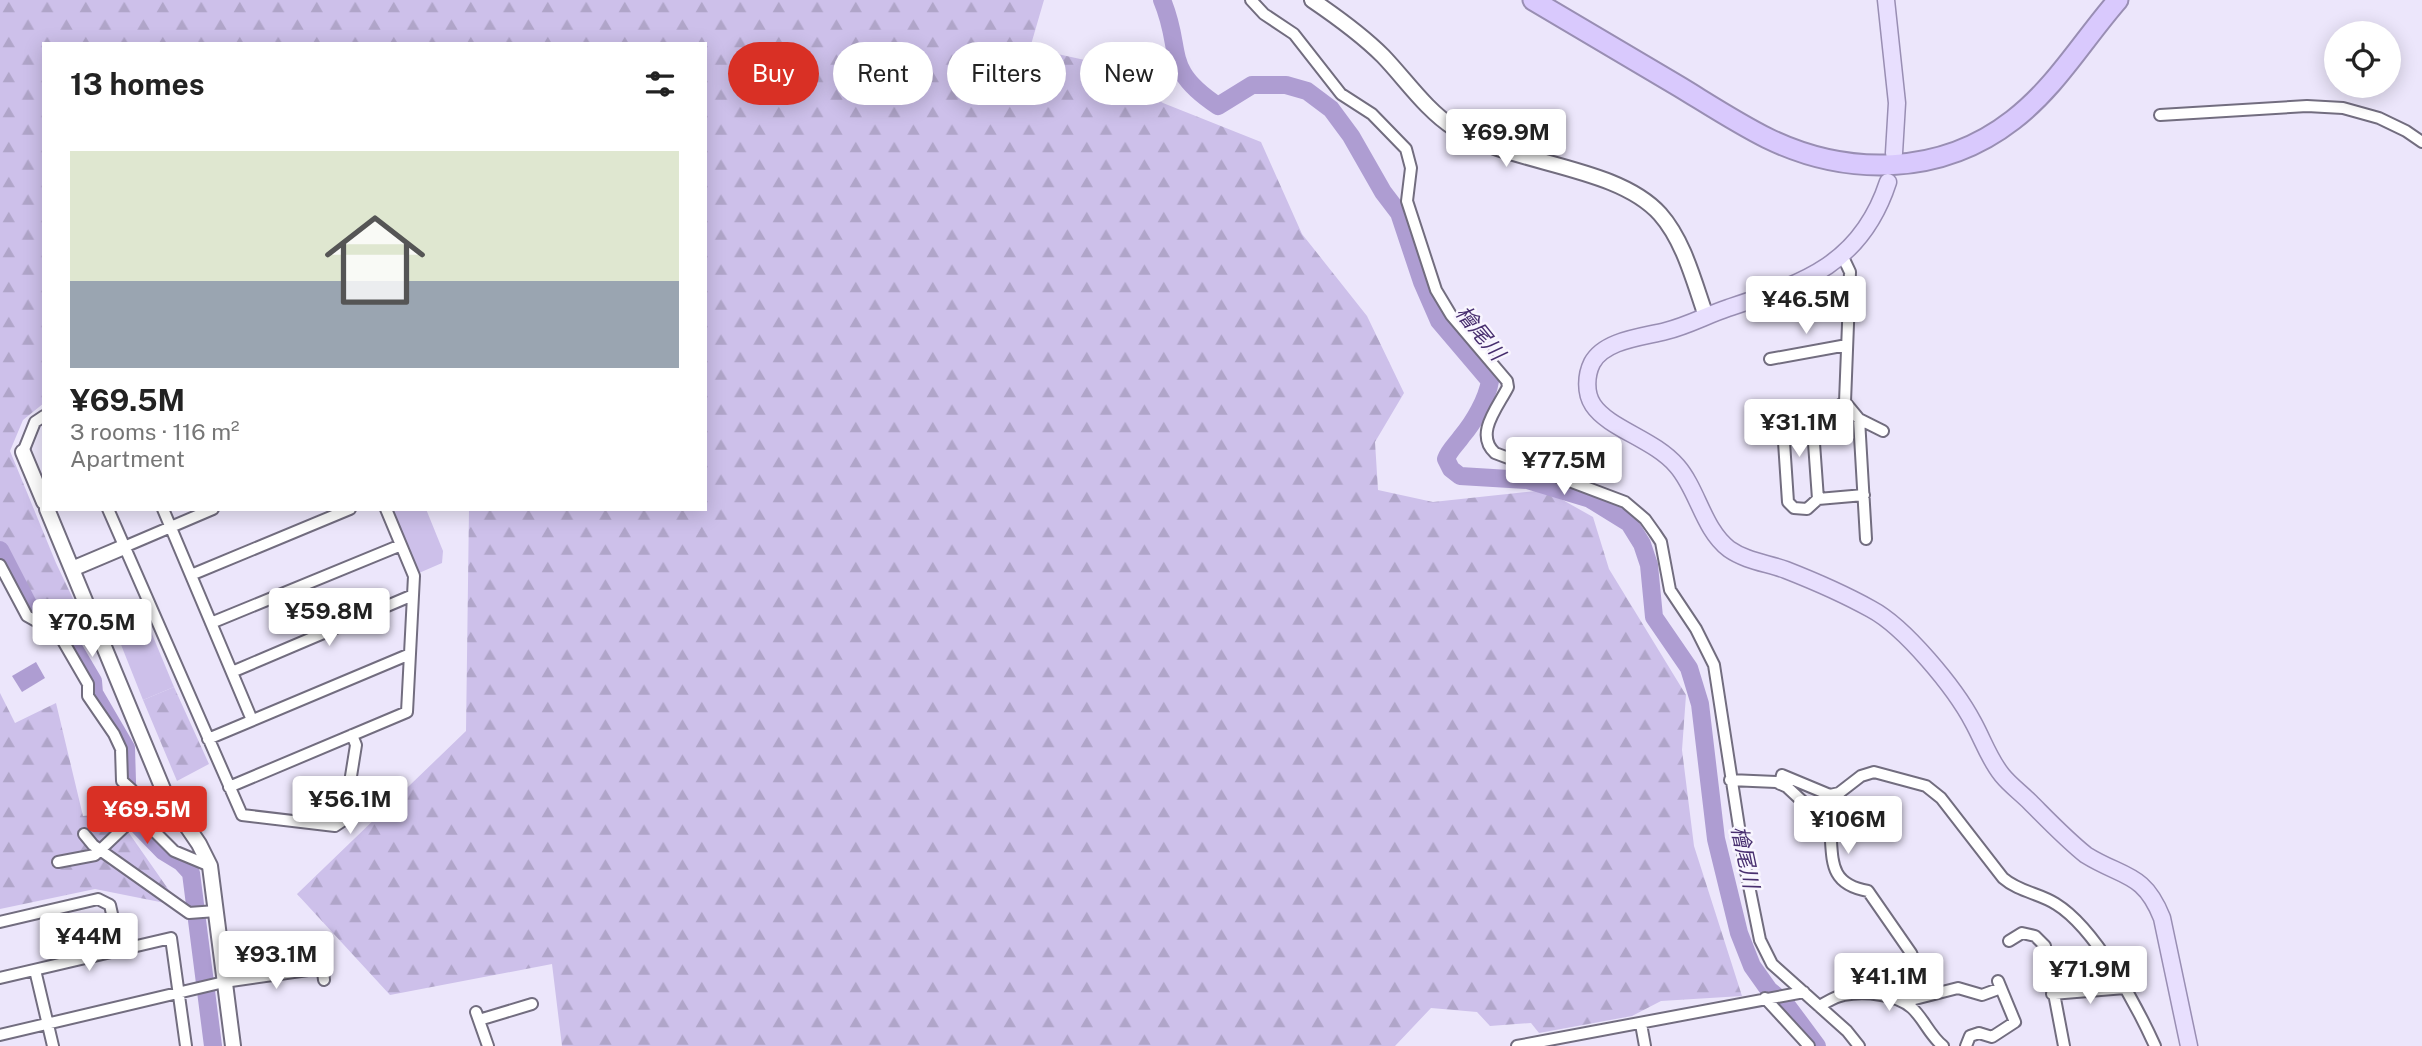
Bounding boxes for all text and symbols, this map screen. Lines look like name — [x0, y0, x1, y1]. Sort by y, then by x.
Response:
map controls — [2324, 21, 2401, 98]
button: locate — [2324, 21, 2401, 98]
chip: Buy — [728, 42, 819, 105]
chip: Rent — [833, 42, 933, 105]
chip: Filters — [947, 42, 1066, 105]
chip: New — [1080, 42, 1178, 105]
icon: filters — [641, 65, 679, 103]
text: 13 homes — [70, 66, 205, 102]
pin: ¥69.9M — [1449, 110, 1563, 169]
text: ¥69.9M — [1462, 118, 1550, 145]
icon: home — [312, 197, 438, 323]
pin: ¥46.5M — [1749, 276, 1863, 336]
text: ¥46.5M — [1762, 285, 1850, 312]
water label: 檜尾川 — [1451, 300, 1511, 367]
text: ¥69.5M — [70, 382, 185, 418]
pin: ¥31.1M — [1742, 400, 1856, 459]
text: ¥31.1M — [1760, 408, 1838, 435]
text: 3 rooms · 116 m² — [70, 418, 240, 445]
pin: ¥77.5M — [1507, 438, 1621, 497]
text: Apartment — [70, 445, 185, 472]
text: ¥77.5M — [1522, 446, 1606, 473]
pin: ¥59.8M — [272, 588, 386, 648]
text: ¥59.8M — [285, 597, 373, 624]
pin: ¥70.5M — [35, 600, 149, 659]
text: ¥70.5M — [49, 608, 136, 635]
pin: ¥56.1M — [293, 776, 407, 836]
text: ¥56.1M — [308, 785, 392, 812]
pin: ¥69.5M — [90, 786, 204, 846]
text: ¥69.5M — [103, 795, 191, 822]
pin: ¥106M — [1799, 796, 1897, 856]
text: ¥106M — [1810, 805, 1886, 832]
water label: 檜尾川 — [1727, 823, 1765, 892]
pin: ¥44M — [48, 914, 130, 973]
text: ¥44M — [56, 922, 122, 949]
pin: ¥93.1M — [219, 932, 333, 991]
text: ¥93.1M — [235, 940, 317, 967]
pin: ¥71.9M — [2033, 946, 2147, 1006]
pin: ¥41.1M — [1832, 954, 1946, 1013]
text: ¥71.9M — [2049, 955, 2131, 982]
text: ¥41.1M — [1850, 962, 1928, 989]

